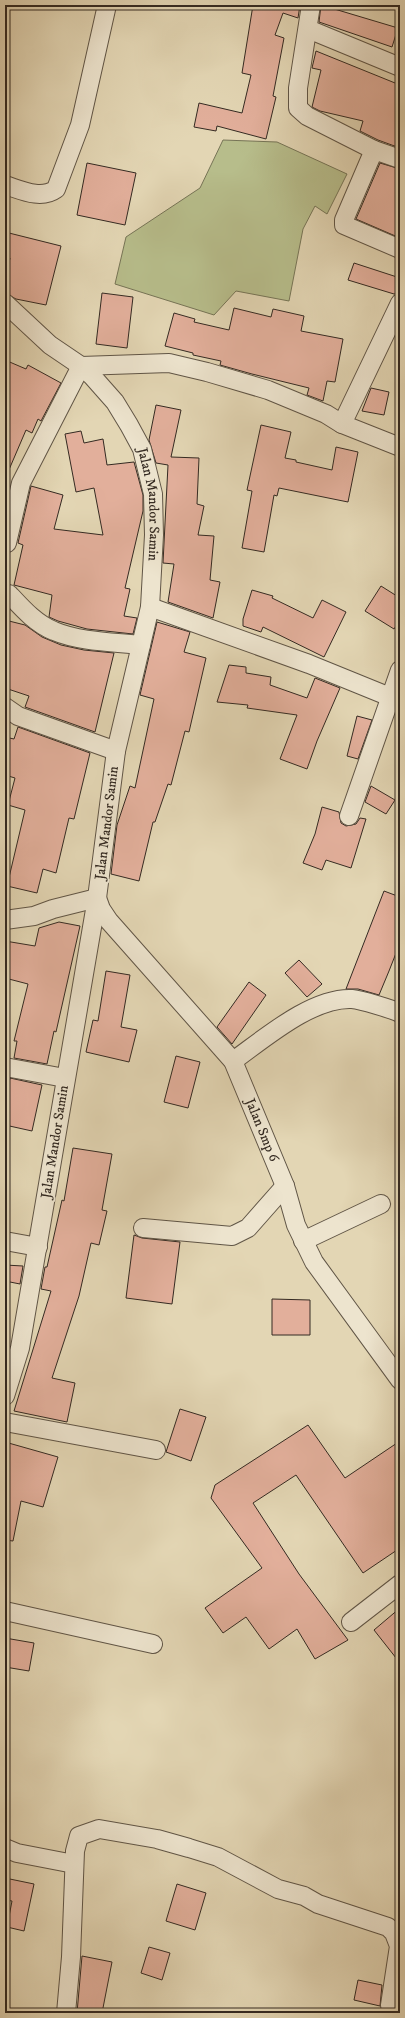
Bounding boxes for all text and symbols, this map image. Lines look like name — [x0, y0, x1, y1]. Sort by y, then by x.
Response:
street label: Jalan Mandor Samin — [133, 444, 163, 562]
street label: Jalan Mandor Samin — [91, 764, 123, 883]
street label: Jalan Mandor Samin — [37, 1083, 73, 1202]
street label: Jalan Smp 6 — [240, 1094, 283, 1165]

